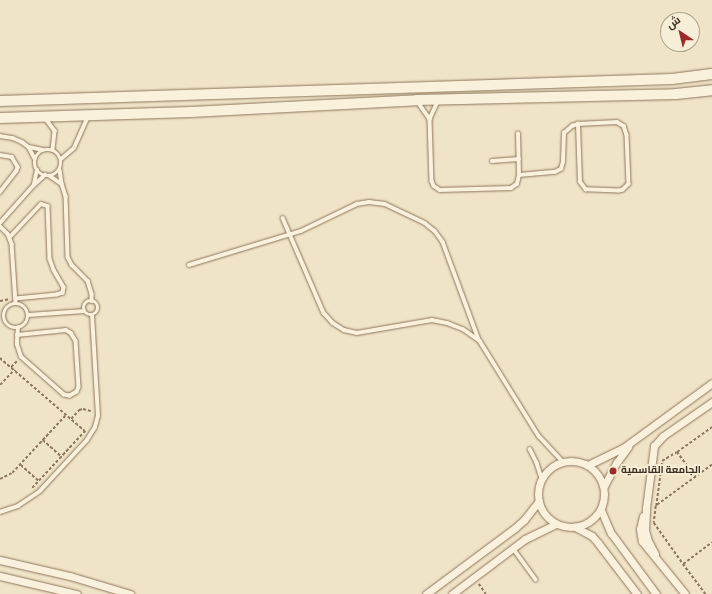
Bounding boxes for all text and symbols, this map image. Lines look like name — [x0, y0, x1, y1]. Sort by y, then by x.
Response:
north arrow — [660, 12, 700, 52]
text: ش — [664, 13, 683, 32]
place label: الجامعة القاسمية — [621, 465, 701, 477]
marker: الجامعة القاسمية — [608, 466, 618, 476]

